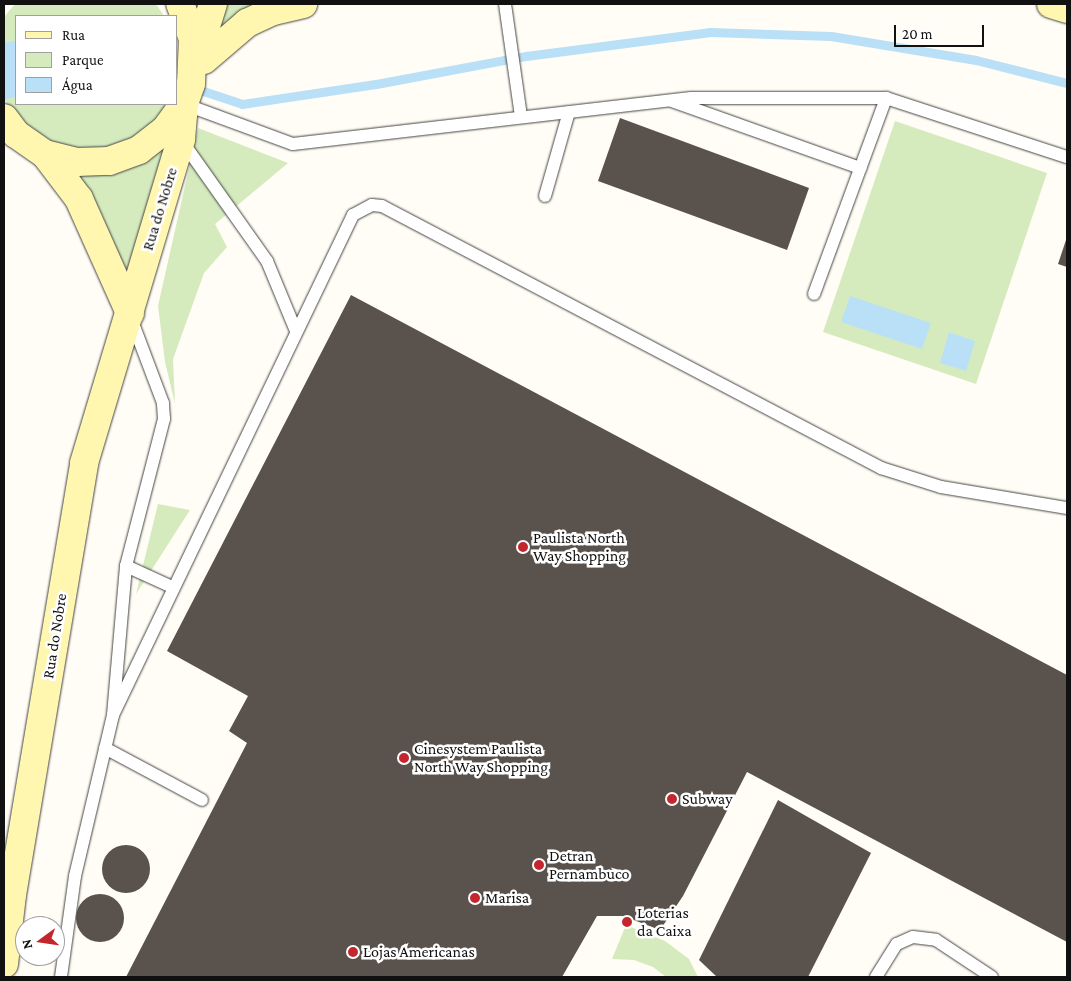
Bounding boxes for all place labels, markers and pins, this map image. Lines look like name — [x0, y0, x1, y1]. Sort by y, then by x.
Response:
place label: Paulista North Way Shopping — [533, 528, 626, 566]
marker: Paulista North Way Shopping — [517, 541, 529, 553]
place label: Cinesystem Paulista North Way Shopping — [414, 739, 548, 777]
marker: Cinesystem Paulista North Way Shopping — [398, 752, 410, 764]
place label: Subway — [682, 789, 733, 809]
marker: Subway — [666, 793, 678, 805]
place label: Detran Pernambuco — [549, 846, 630, 884]
marker: Detran Pernambuco — [533, 859, 545, 871]
place label: Marisa — [485, 888, 529, 908]
marker: Marisa — [469, 892, 481, 904]
place label: Loterias da Caixa — [637, 903, 692, 941]
marker: Loterias da Caixa — [621, 916, 633, 928]
place label: Lojas Americanas — [363, 942, 475, 962]
marker: Lojas Americanas — [347, 946, 359, 958]

